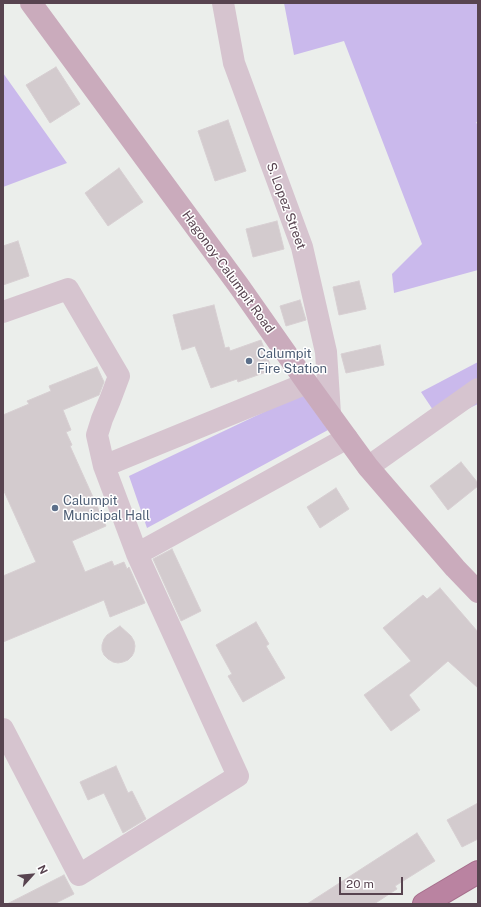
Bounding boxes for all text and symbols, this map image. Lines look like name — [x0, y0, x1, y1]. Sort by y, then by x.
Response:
street label: S. Lopez Street — [263, 160, 309, 252]
street label: Hagonoy-Calumpit Road — [178, 208, 278, 336]
place label: Calumpit Fire Station — [257, 346, 327, 377]
marker: Calumpit Fire Station — [244, 356, 254, 366]
place label: Calumpit Municipal Hall — [63, 493, 150, 524]
marker: Calumpit Municipal Hall — [50, 503, 60, 513]
north arrow — [12, 855, 52, 895]
text: N — [35, 863, 50, 876]
scale bar — [341, 869, 405, 895]
text: 20 m — [346, 877, 374, 891]

